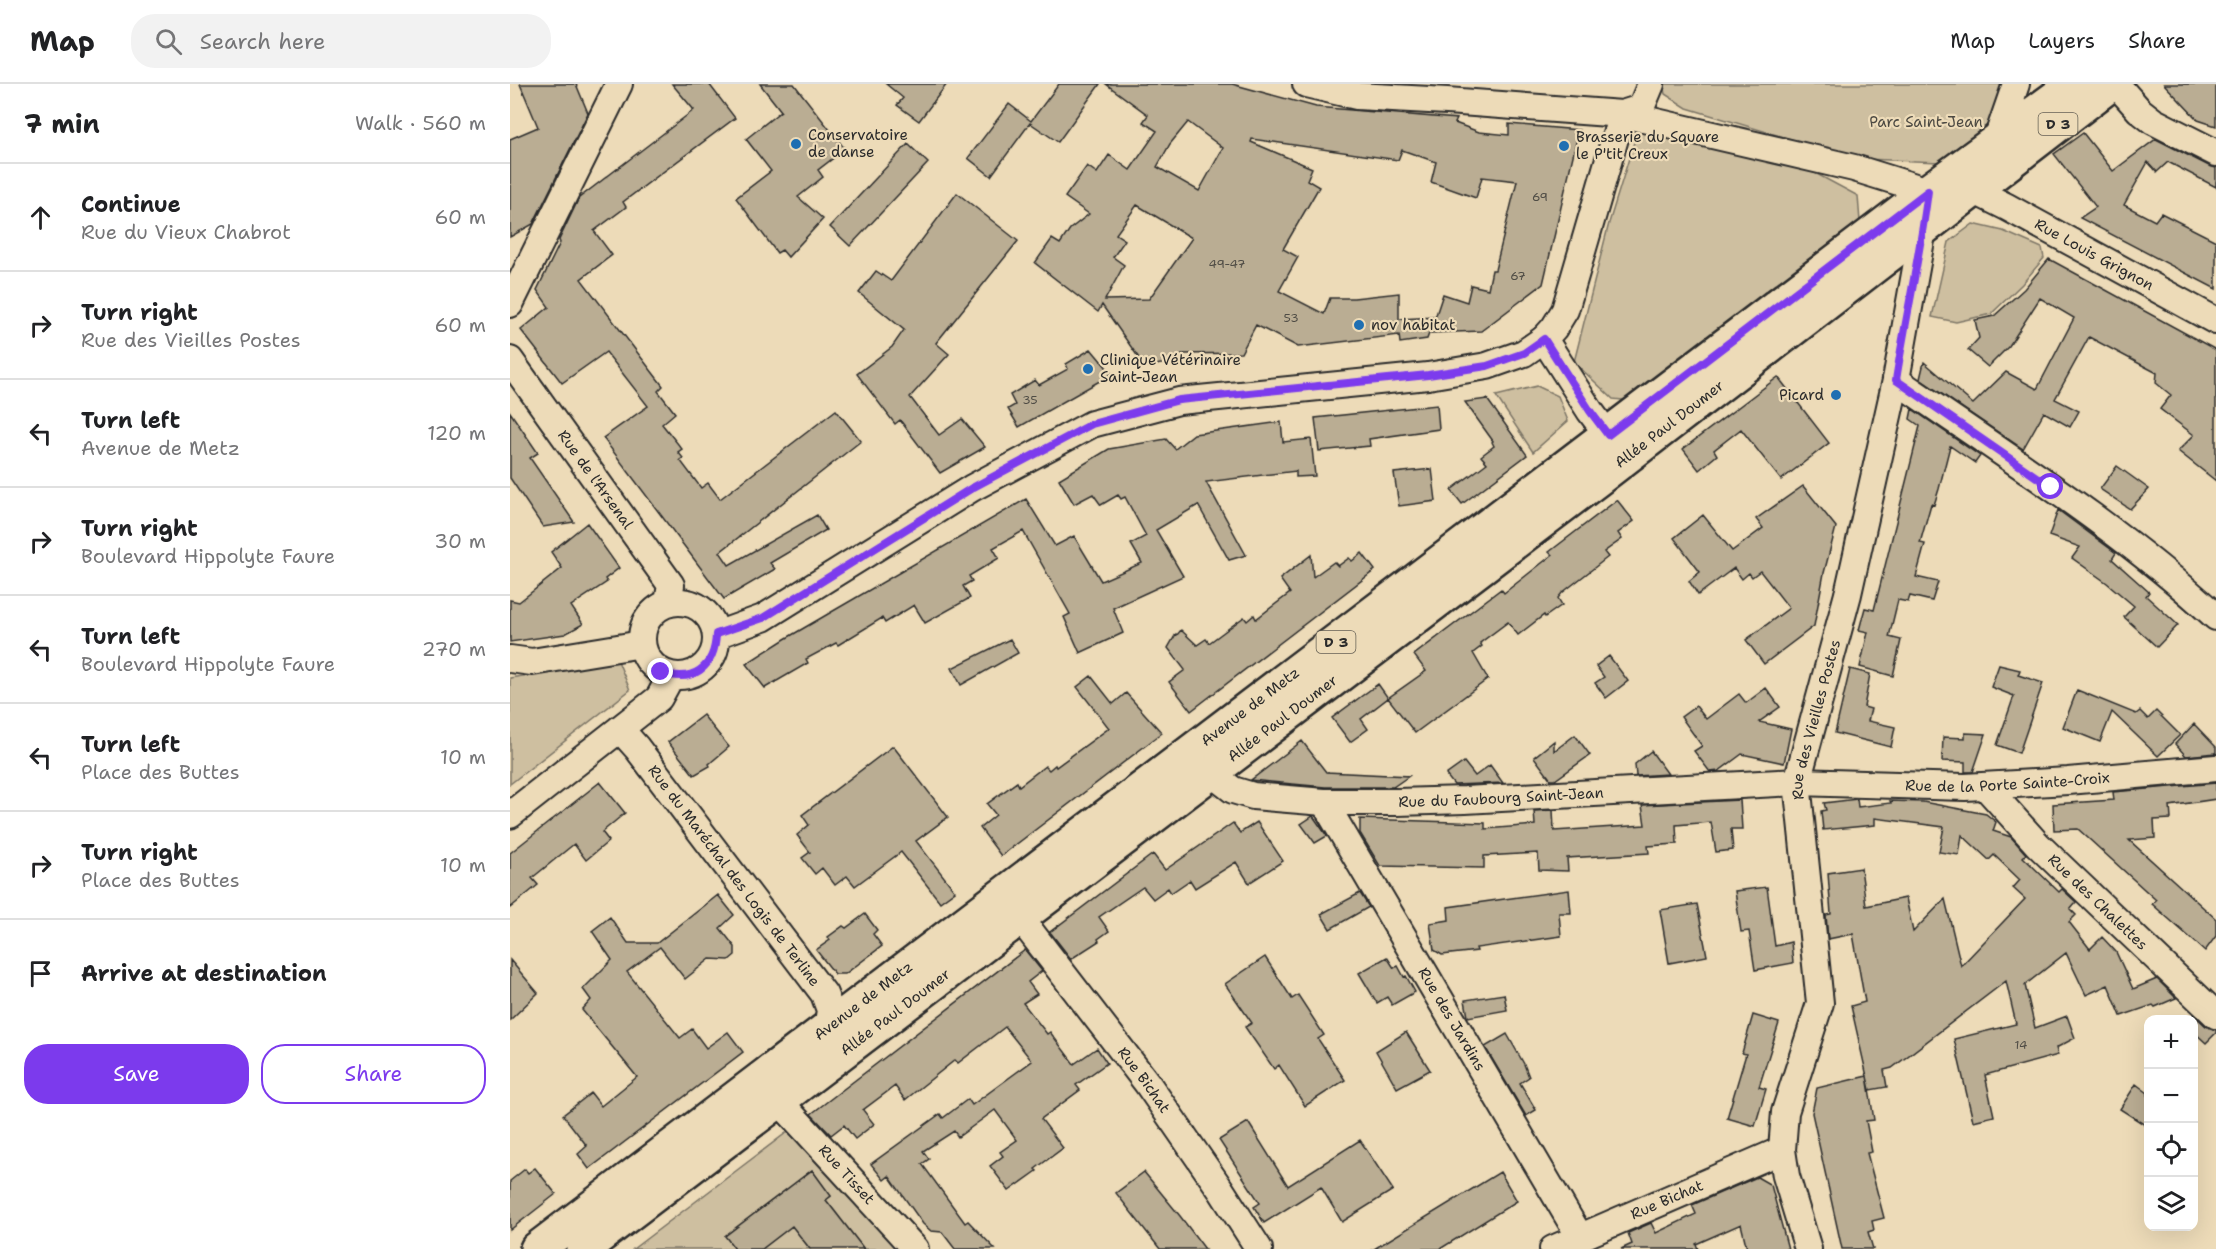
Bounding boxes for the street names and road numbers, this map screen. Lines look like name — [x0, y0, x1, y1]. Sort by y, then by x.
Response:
road number: D 3 — [2038, 113, 2078, 135]
street label: Rue Louis Grignon — [2031, 214, 2157, 295]
street label: Allée Paul Doumer — [1611, 376, 1728, 473]
street label: Rue de l'Arsenal — [553, 426, 638, 533]
road number: D 3 — [1316, 631, 1356, 653]
street label: Rue des Vieilles Postes — [1787, 637, 1845, 801]
street label: Avenue de Metz — [1197, 663, 1304, 751]
street label: Allée Paul Doumer — [1223, 670, 1342, 766]
street label: Rue du Maréchal des Logis de Terline — [644, 761, 825, 991]
street label: Rue de la Porte Sainte-Croix — [1905, 767, 2111, 797]
street label: Rue du Faubourg Saint-Jean — [1398, 783, 1604, 812]
street label: Rue des Chalettes — [2044, 850, 2152, 954]
street label: Avenue de Metz — [810, 957, 917, 1045]
street label: Allée Paul Doumer — [836, 964, 954, 1060]
street label: Rue des Jardins — [1414, 964, 1490, 1075]
street label: Rue Bichat — [1113, 1043, 1175, 1117]
street label: Rue Tisset — [814, 1140, 879, 1209]
street label: Rue Bichat — [1627, 1175, 1706, 1224]

